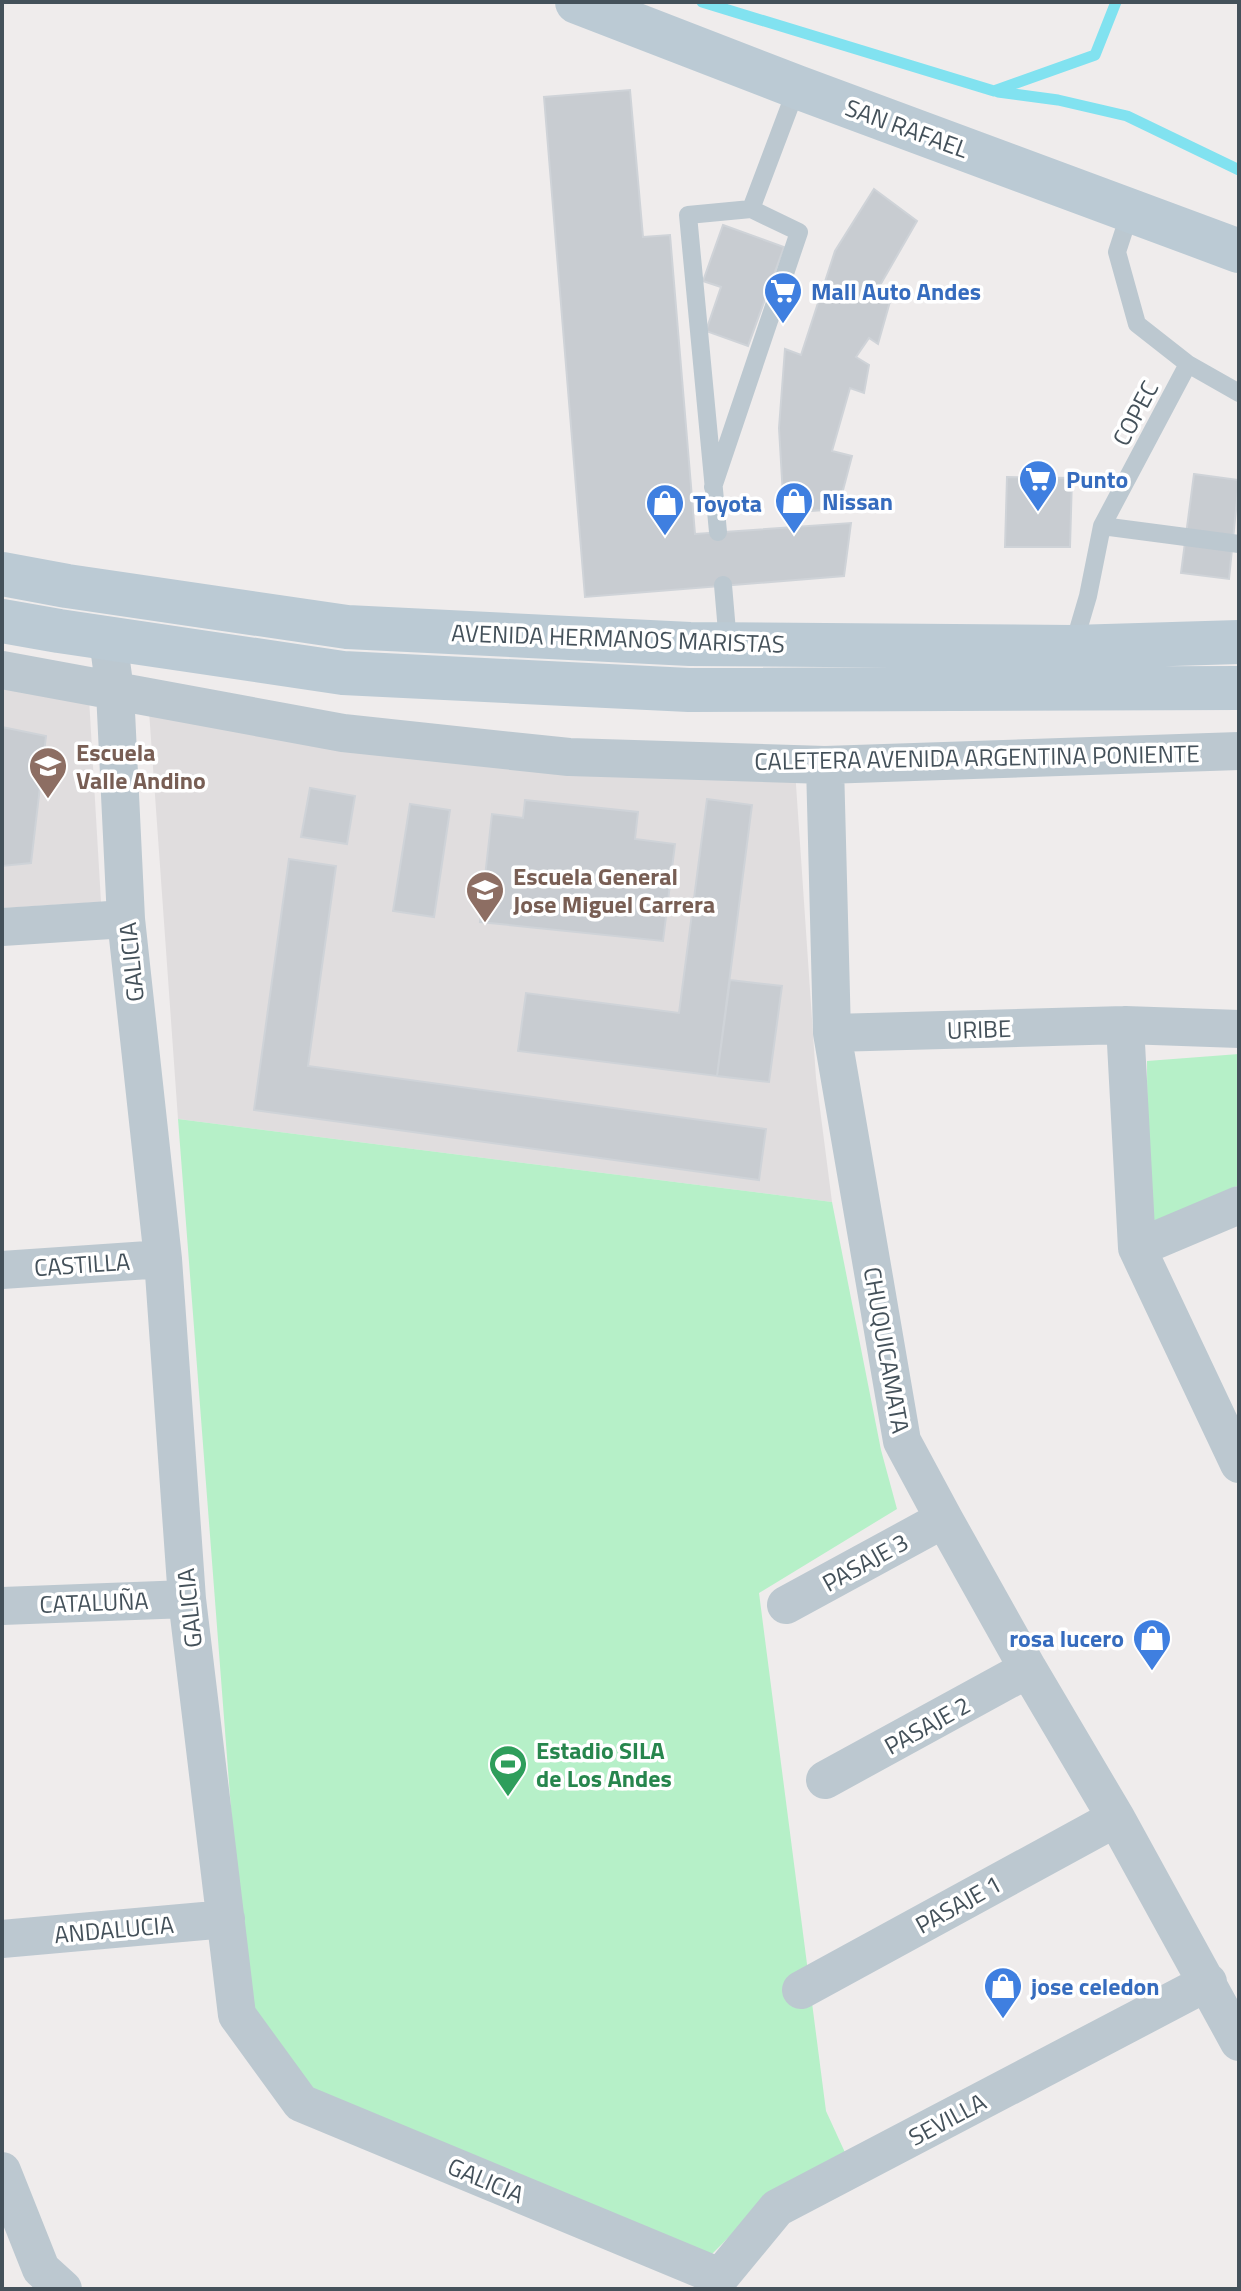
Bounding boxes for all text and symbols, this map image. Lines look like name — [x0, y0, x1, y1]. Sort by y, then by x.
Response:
street label: SAN RAFAEL — [841, 89, 974, 167]
supermarket icon: Mall Auto Andes — [762, 270, 804, 325]
place label: Mall Auto Andes — [811, 273, 981, 309]
street label: COPEC — [1103, 374, 1167, 452]
supermarket icon: Punto — [1017, 458, 1059, 513]
place label: Punto — [1066, 461, 1128, 497]
shop icon: Nissan — [773, 480, 815, 535]
shop icon: Toyota — [644, 482, 686, 537]
place label: Nissan — [822, 483, 893, 519]
place label: Toyota — [693, 485, 762, 521]
street label: AVENIDA HERMANOS MARISTAS — [451, 614, 785, 662]
place label: Escuela Valle Andino — [76, 734, 206, 798]
street label: CALETERA AVENIDA ARGENTINA PONIENTE — [754, 735, 1200, 779]
school or university icon: Escuela Valle Andino — [27, 745, 69, 800]
place label: Escuela General Jose Miguel Carrera — [513, 858, 715, 922]
school or university icon: Escuela General Jose Miguel Carrera — [464, 869, 506, 924]
street label: GALICIA — [109, 920, 153, 1004]
street label: URIBE — [946, 1010, 1012, 1048]
street label: CASTILLA — [33, 1243, 131, 1285]
street label: CHUQUICAMATA — [855, 1264, 919, 1436]
street label: PASAJE 3 — [815, 1524, 915, 1600]
street label: GALICIA — [167, 1566, 211, 1650]
street label: CATALUÑA — [39, 1582, 149, 1622]
shop icon: rosa lucero — [1131, 1617, 1173, 1672]
place label: rosa lucero — [1009, 1620, 1124, 1656]
street label: PASAJE 2 — [877, 1687, 977, 1763]
place label: Estadio SILA de Los Andes — [536, 1732, 672, 1796]
sports icon: Estadio SILA de Los Andes — [487, 1743, 529, 1798]
street label: PASAJE 1 — [908, 1866, 1008, 1942]
street label: ANDALUCIA — [53, 1906, 175, 1952]
shop icon: jose celedon — [982, 1965, 1024, 2020]
place label: jose celedon — [1030, 1968, 1160, 2004]
street label: SEVILLA — [902, 2084, 992, 2154]
street label: GALICIA — [442, 2148, 530, 2212]

